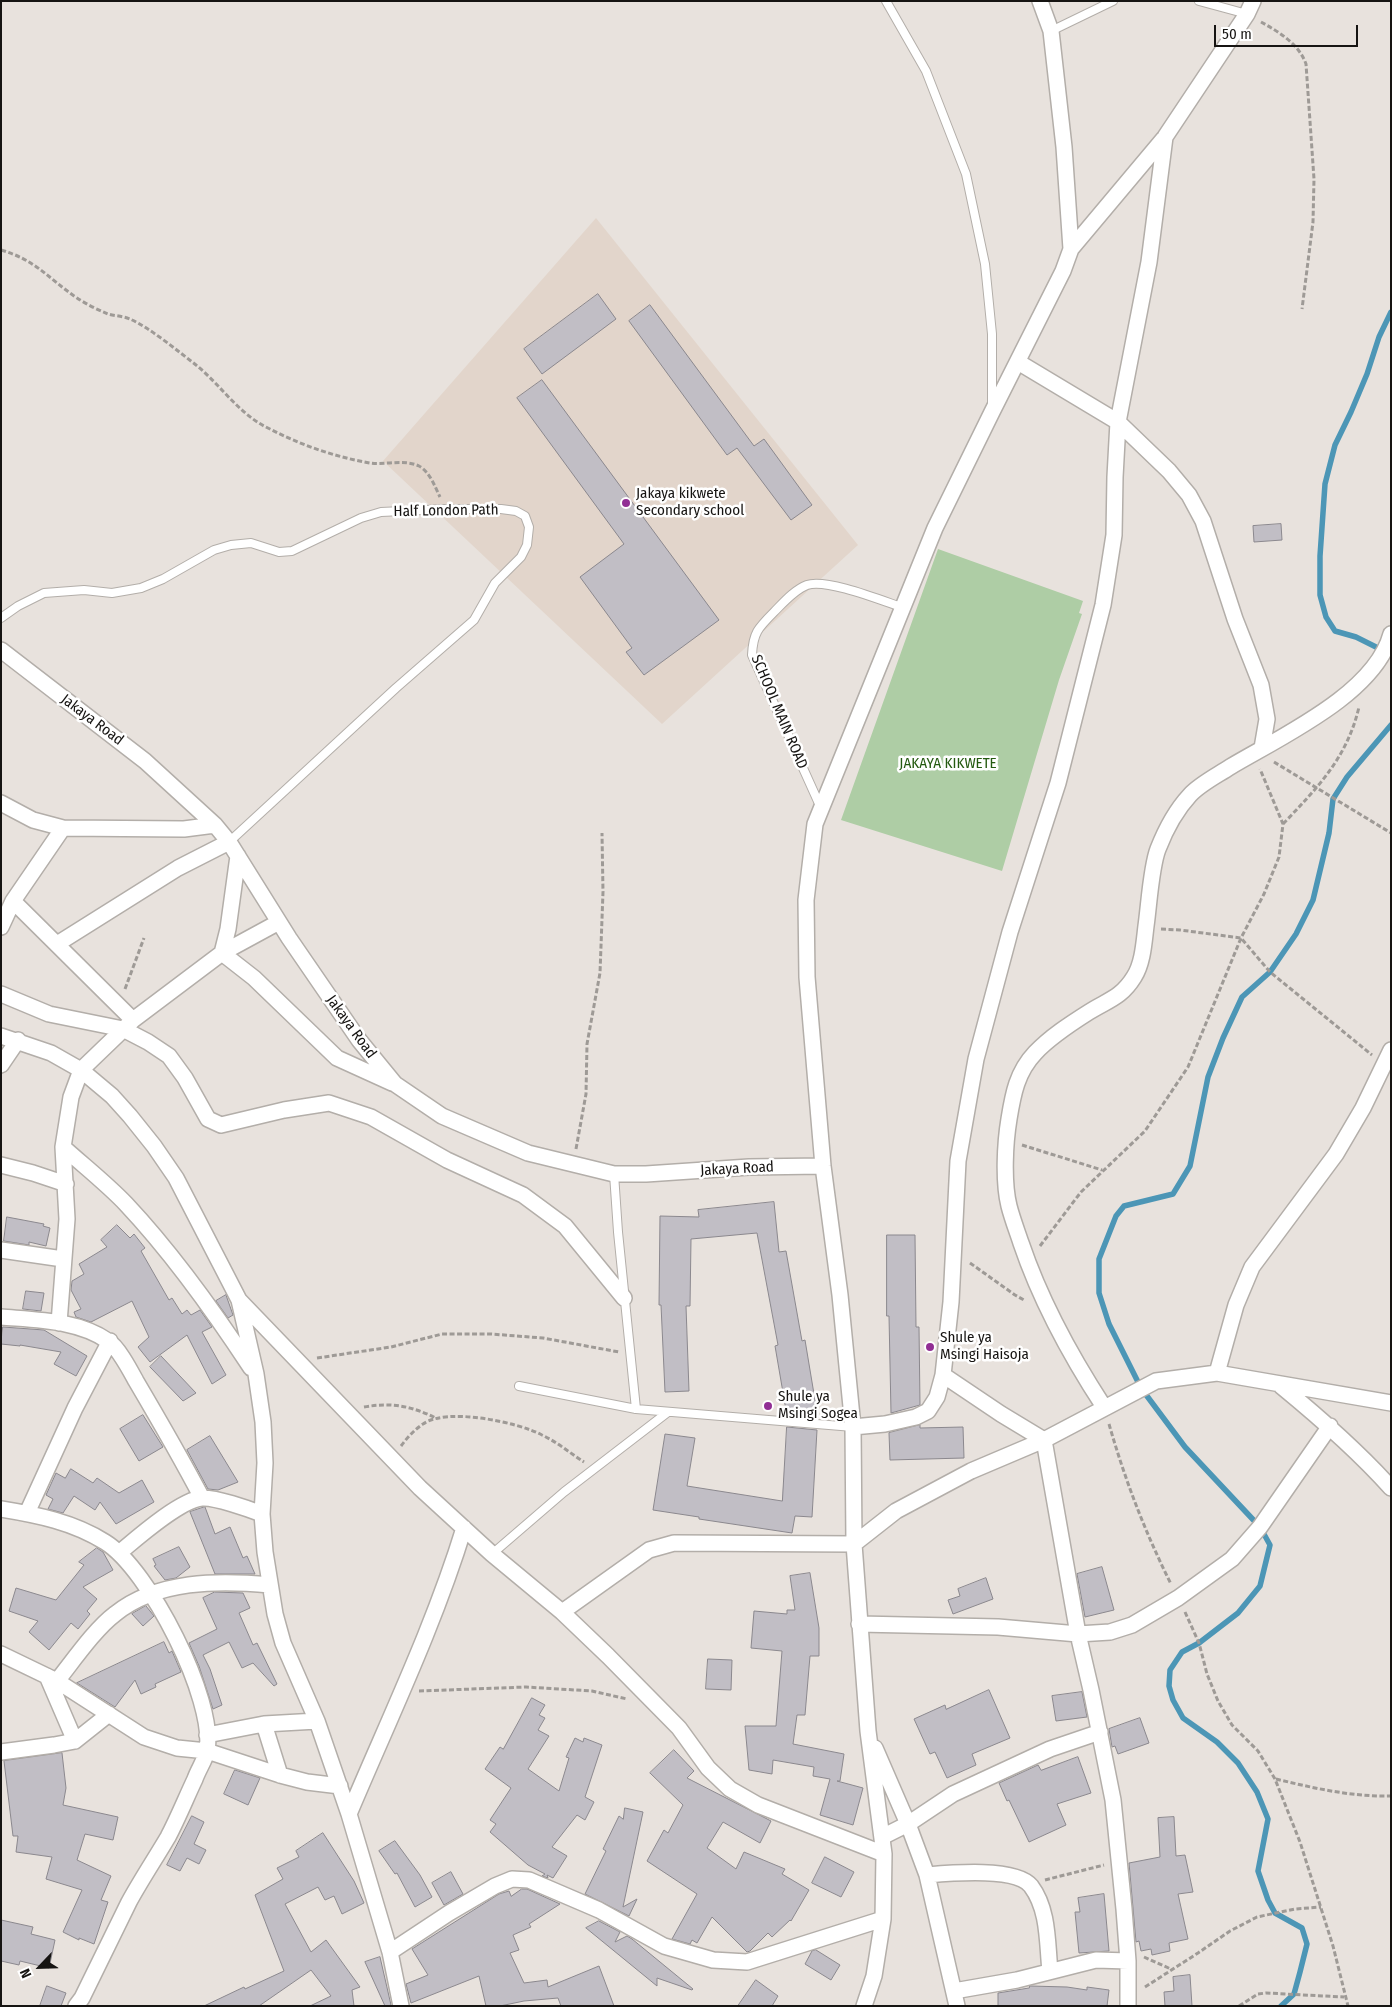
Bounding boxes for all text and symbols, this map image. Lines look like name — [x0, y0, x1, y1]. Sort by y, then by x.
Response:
scale bar — [1217, 15, 1361, 47]
text: 50 m — [1222, 25, 1252, 43]
place label: Jakaya kikwete Secondary school — [636, 485, 744, 520]
marker: Jakaya kikwete Secondary school — [620, 497, 632, 509]
street label: Half London Path — [393, 501, 499, 521]
street label: SCHOOL MAIN ROAD — [747, 652, 811, 772]
street label: Jakaya Road — [57, 691, 127, 749]
park label: JAKAYA KIKWETE — [899, 755, 997, 773]
street label: Jakaya Road — [322, 992, 380, 1062]
street label: Jakaya Road — [700, 1158, 774, 1180]
place label: Shule ya Msingi Haisoja — [940, 1329, 1029, 1364]
marker: Shule ya Msingi Haisoja — [924, 1341, 936, 1353]
place label: Shule ya Msingi Sogea — [778, 1388, 858, 1423]
marker: Shule ya Msingi Sogea — [762, 1400, 774, 1412]
north arrow — [15, 1942, 65, 1992]
text: N — [16, 1966, 35, 1981]

